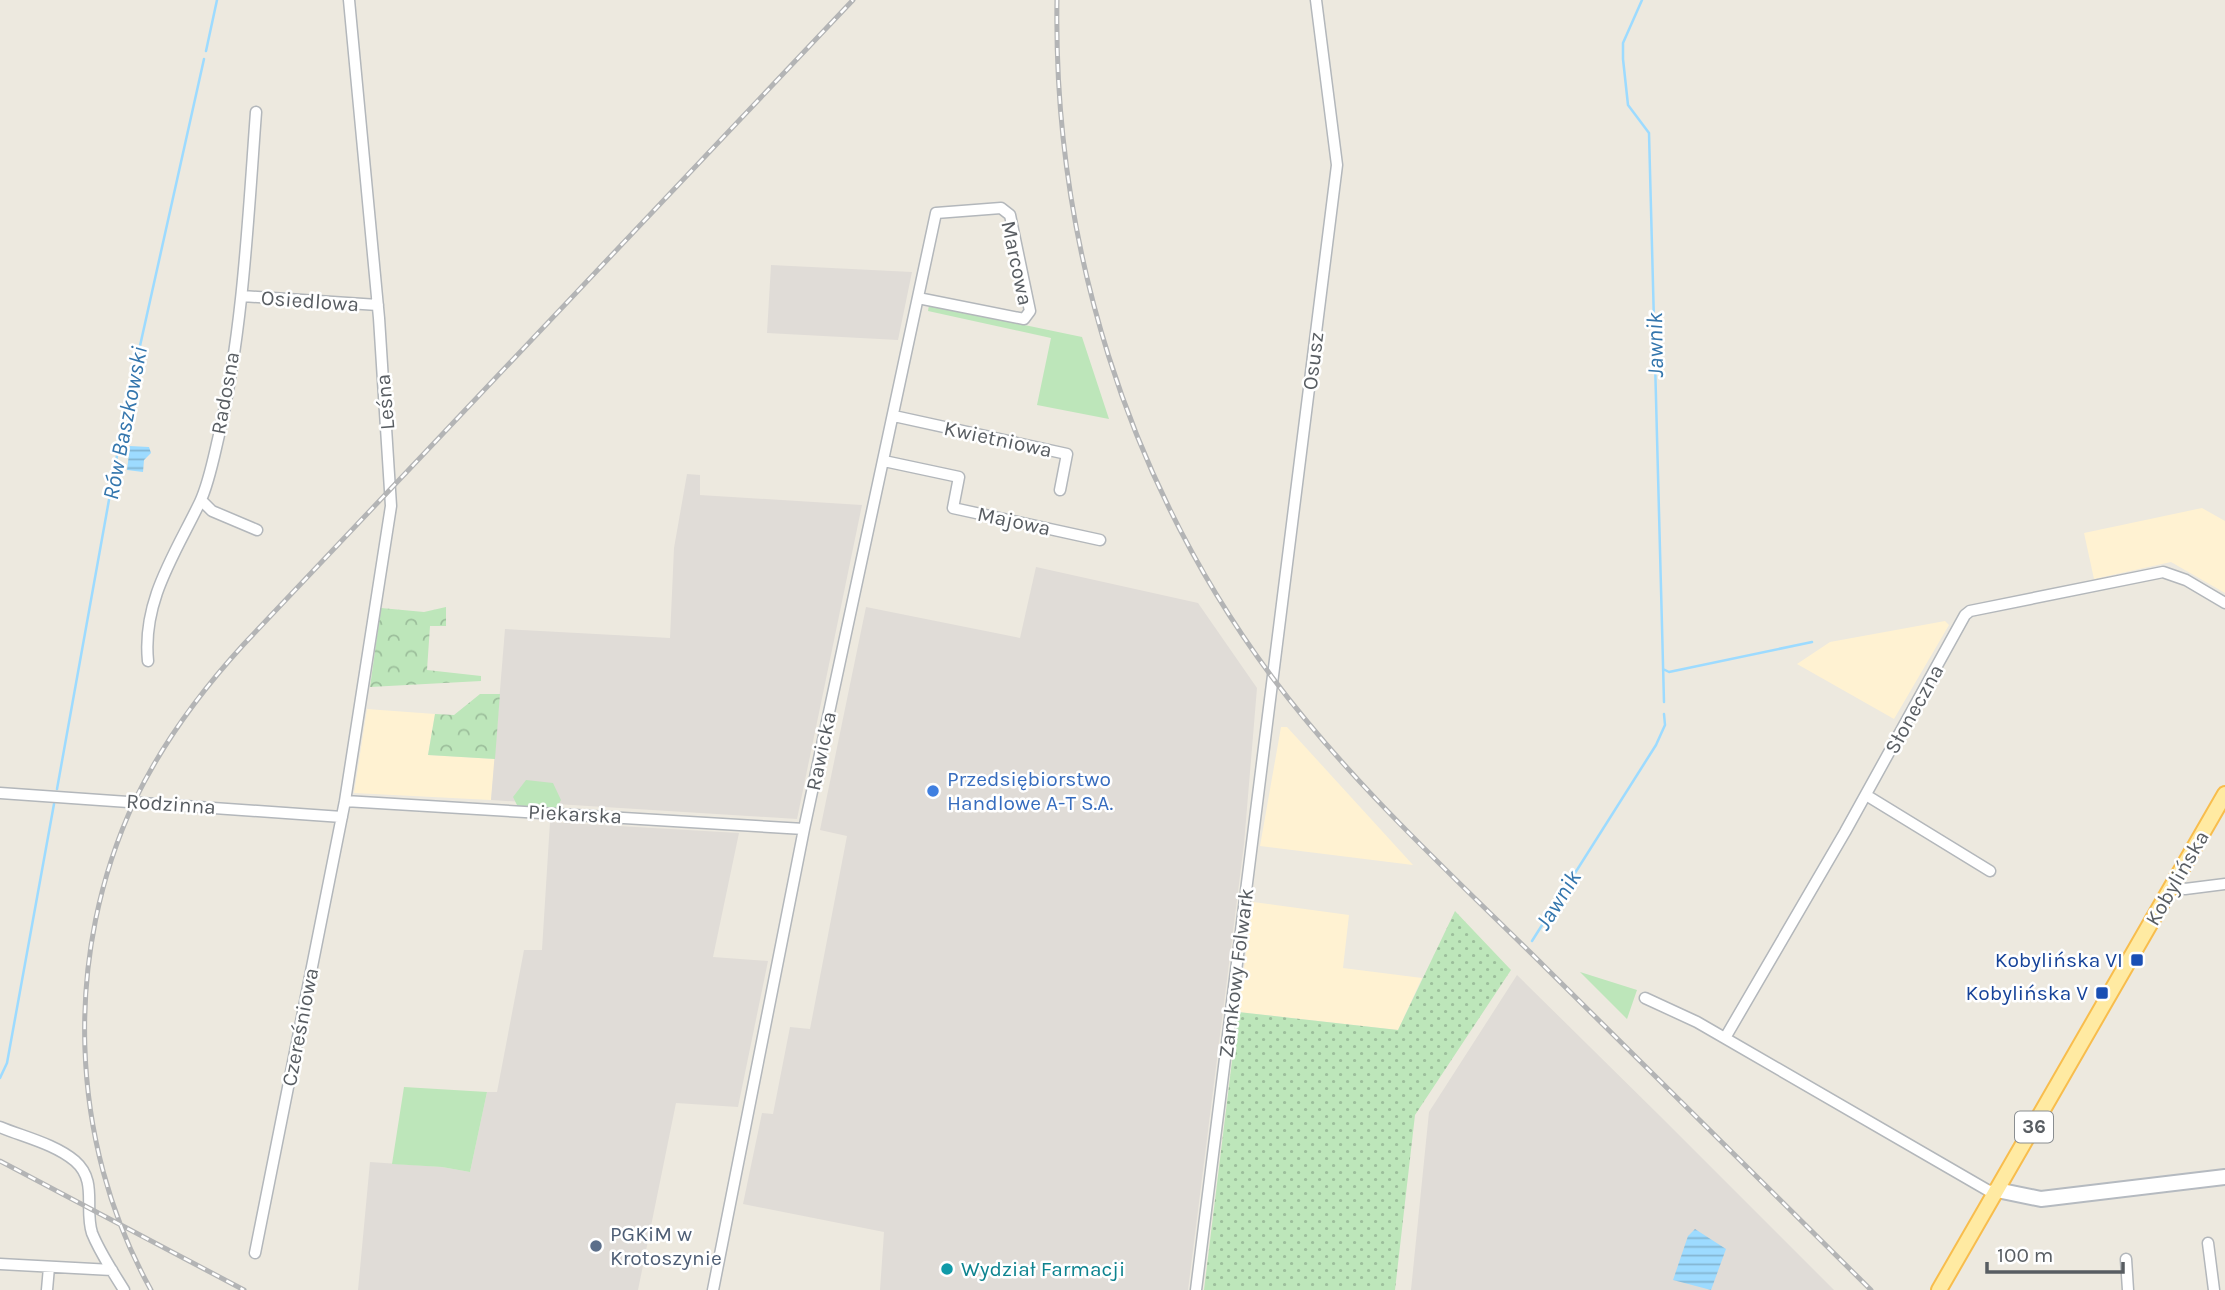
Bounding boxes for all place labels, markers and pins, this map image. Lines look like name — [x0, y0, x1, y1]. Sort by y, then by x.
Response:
place label: Przedsiębiorstwo Handlowe A-T S.A. — [947, 767, 1113, 815]
marker: Przedsiębiorstwo Handlowe A-T S.A. — [925, 783, 941, 799]
place label: Kobylińska VI — [1995, 948, 2123, 972]
marker: Kobylińska VI — [2129, 952, 2145, 968]
place label: Kobylińska V — [1966, 981, 2088, 1005]
marker: Kobylińska V — [2094, 985, 2110, 1001]
place label: PGKiM w Krotoszynie — [610, 1222, 722, 1270]
marker: PGKiM w Krotoszynie — [588, 1238, 604, 1254]
place label: Wydział Farmacji — [961, 1257, 1125, 1281]
marker: Wydział Farmacji — [939, 1261, 955, 1277]

